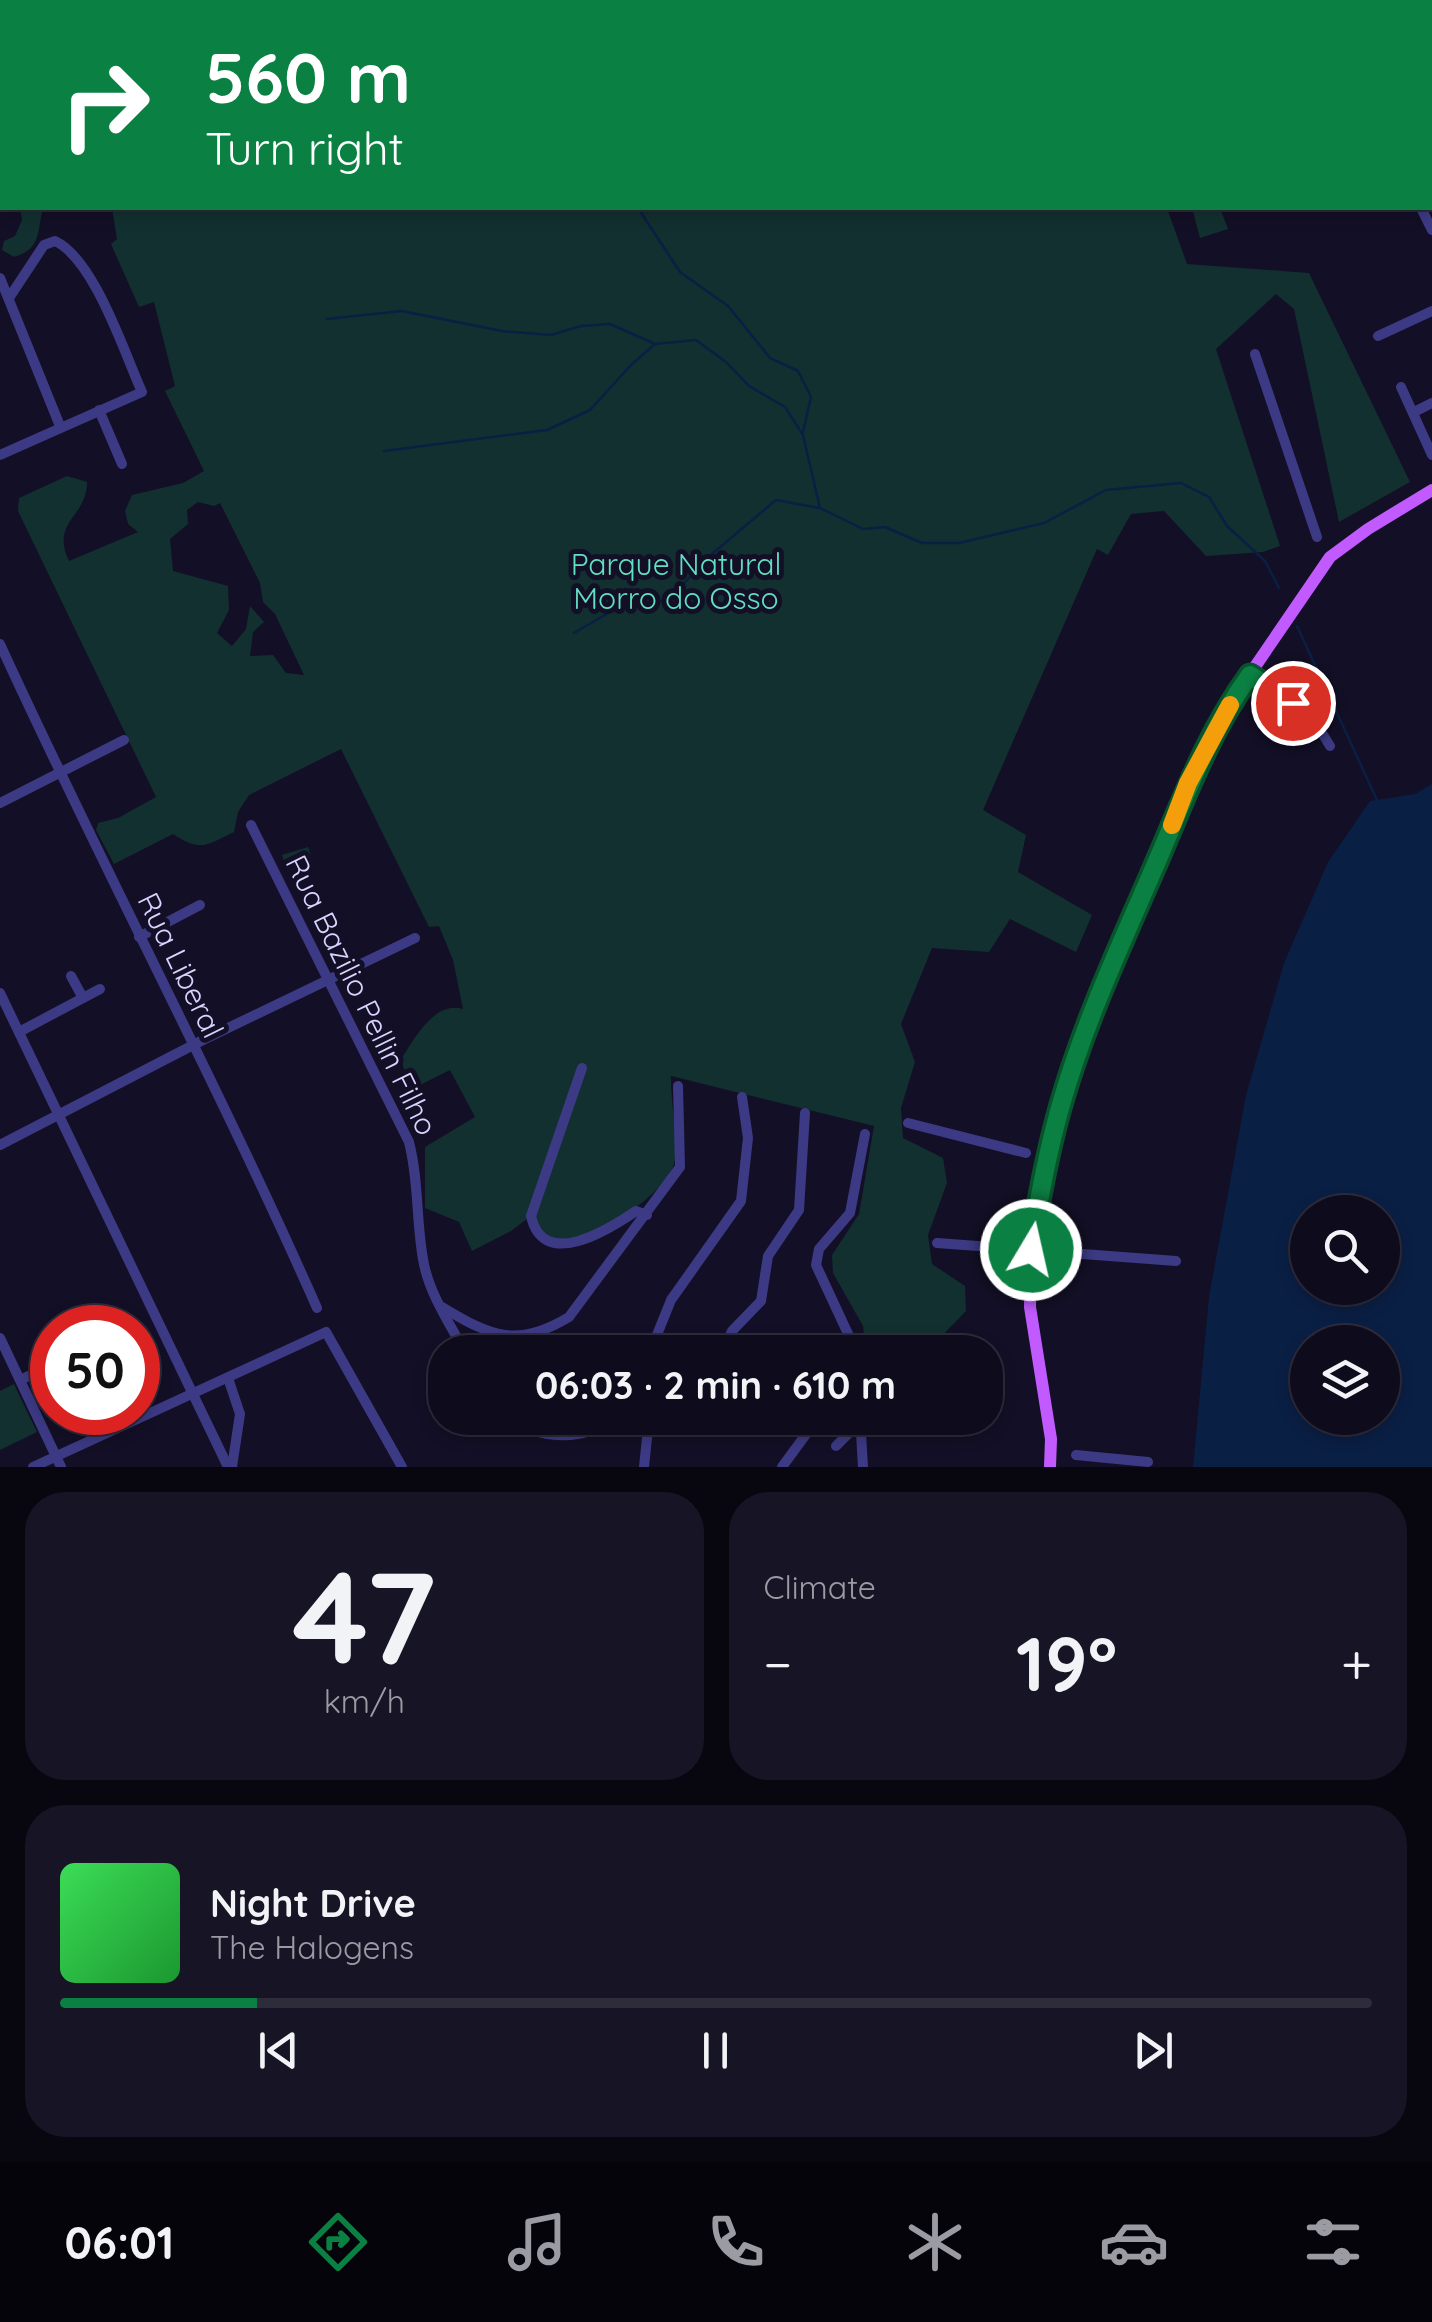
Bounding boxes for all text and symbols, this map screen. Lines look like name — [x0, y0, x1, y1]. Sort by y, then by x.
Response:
text: 560 m — [205, 33, 411, 121]
icon: right — [40, 40, 170, 170]
text: Turn right — [205, 120, 404, 176]
park label: Parque Natural Morro do Osso — [571, 545, 781, 617]
pin — [1251, 661, 1336, 746]
icon: arrive — [1266, 676, 1321, 731]
street label: Rua Bazilio Pellin Filho — [278, 849, 446, 1141]
street label: Rua Liberal — [130, 886, 232, 1044]
map controls — [1290, 1195, 1400, 1435]
button: search — [1290, 1195, 1400, 1305]
position arrow — [979, 1198, 1083, 1302]
speed limit sign: 50 — [30, 1305, 160, 1435]
button: layers — [1290, 1325, 1400, 1435]
text: 06:03 · 2 min · 610 m — [535, 1361, 896, 1409]
text: 47 — [292, 1534, 436, 1697]
text: Climate — [764, 1567, 876, 1607]
text: 19° — [1016, 1616, 1117, 1710]
text: − — [764, 1629, 792, 1698]
text: + — [1341, 1629, 1372, 1698]
text: km/h — [324, 1681, 405, 1721]
text: Night Drive — [210, 1879, 416, 1927]
text: The Halogens — [210, 1927, 414, 1967]
icon: previous — [251, 2023, 306, 2078]
icon: pause — [688, 2023, 743, 2078]
icon: next — [1126, 2023, 1181, 2078]
icon: directions — [303, 2207, 373, 2277]
icon: music — [502, 2207, 572, 2277]
icon: phone — [701, 2207, 771, 2277]
icon: climate — [900, 2207, 970, 2277]
icon: car — [1099, 2207, 1169, 2277]
icon: filters — [1298, 2207, 1368, 2277]
text: 06:01 — [64, 2214, 174, 2270]

